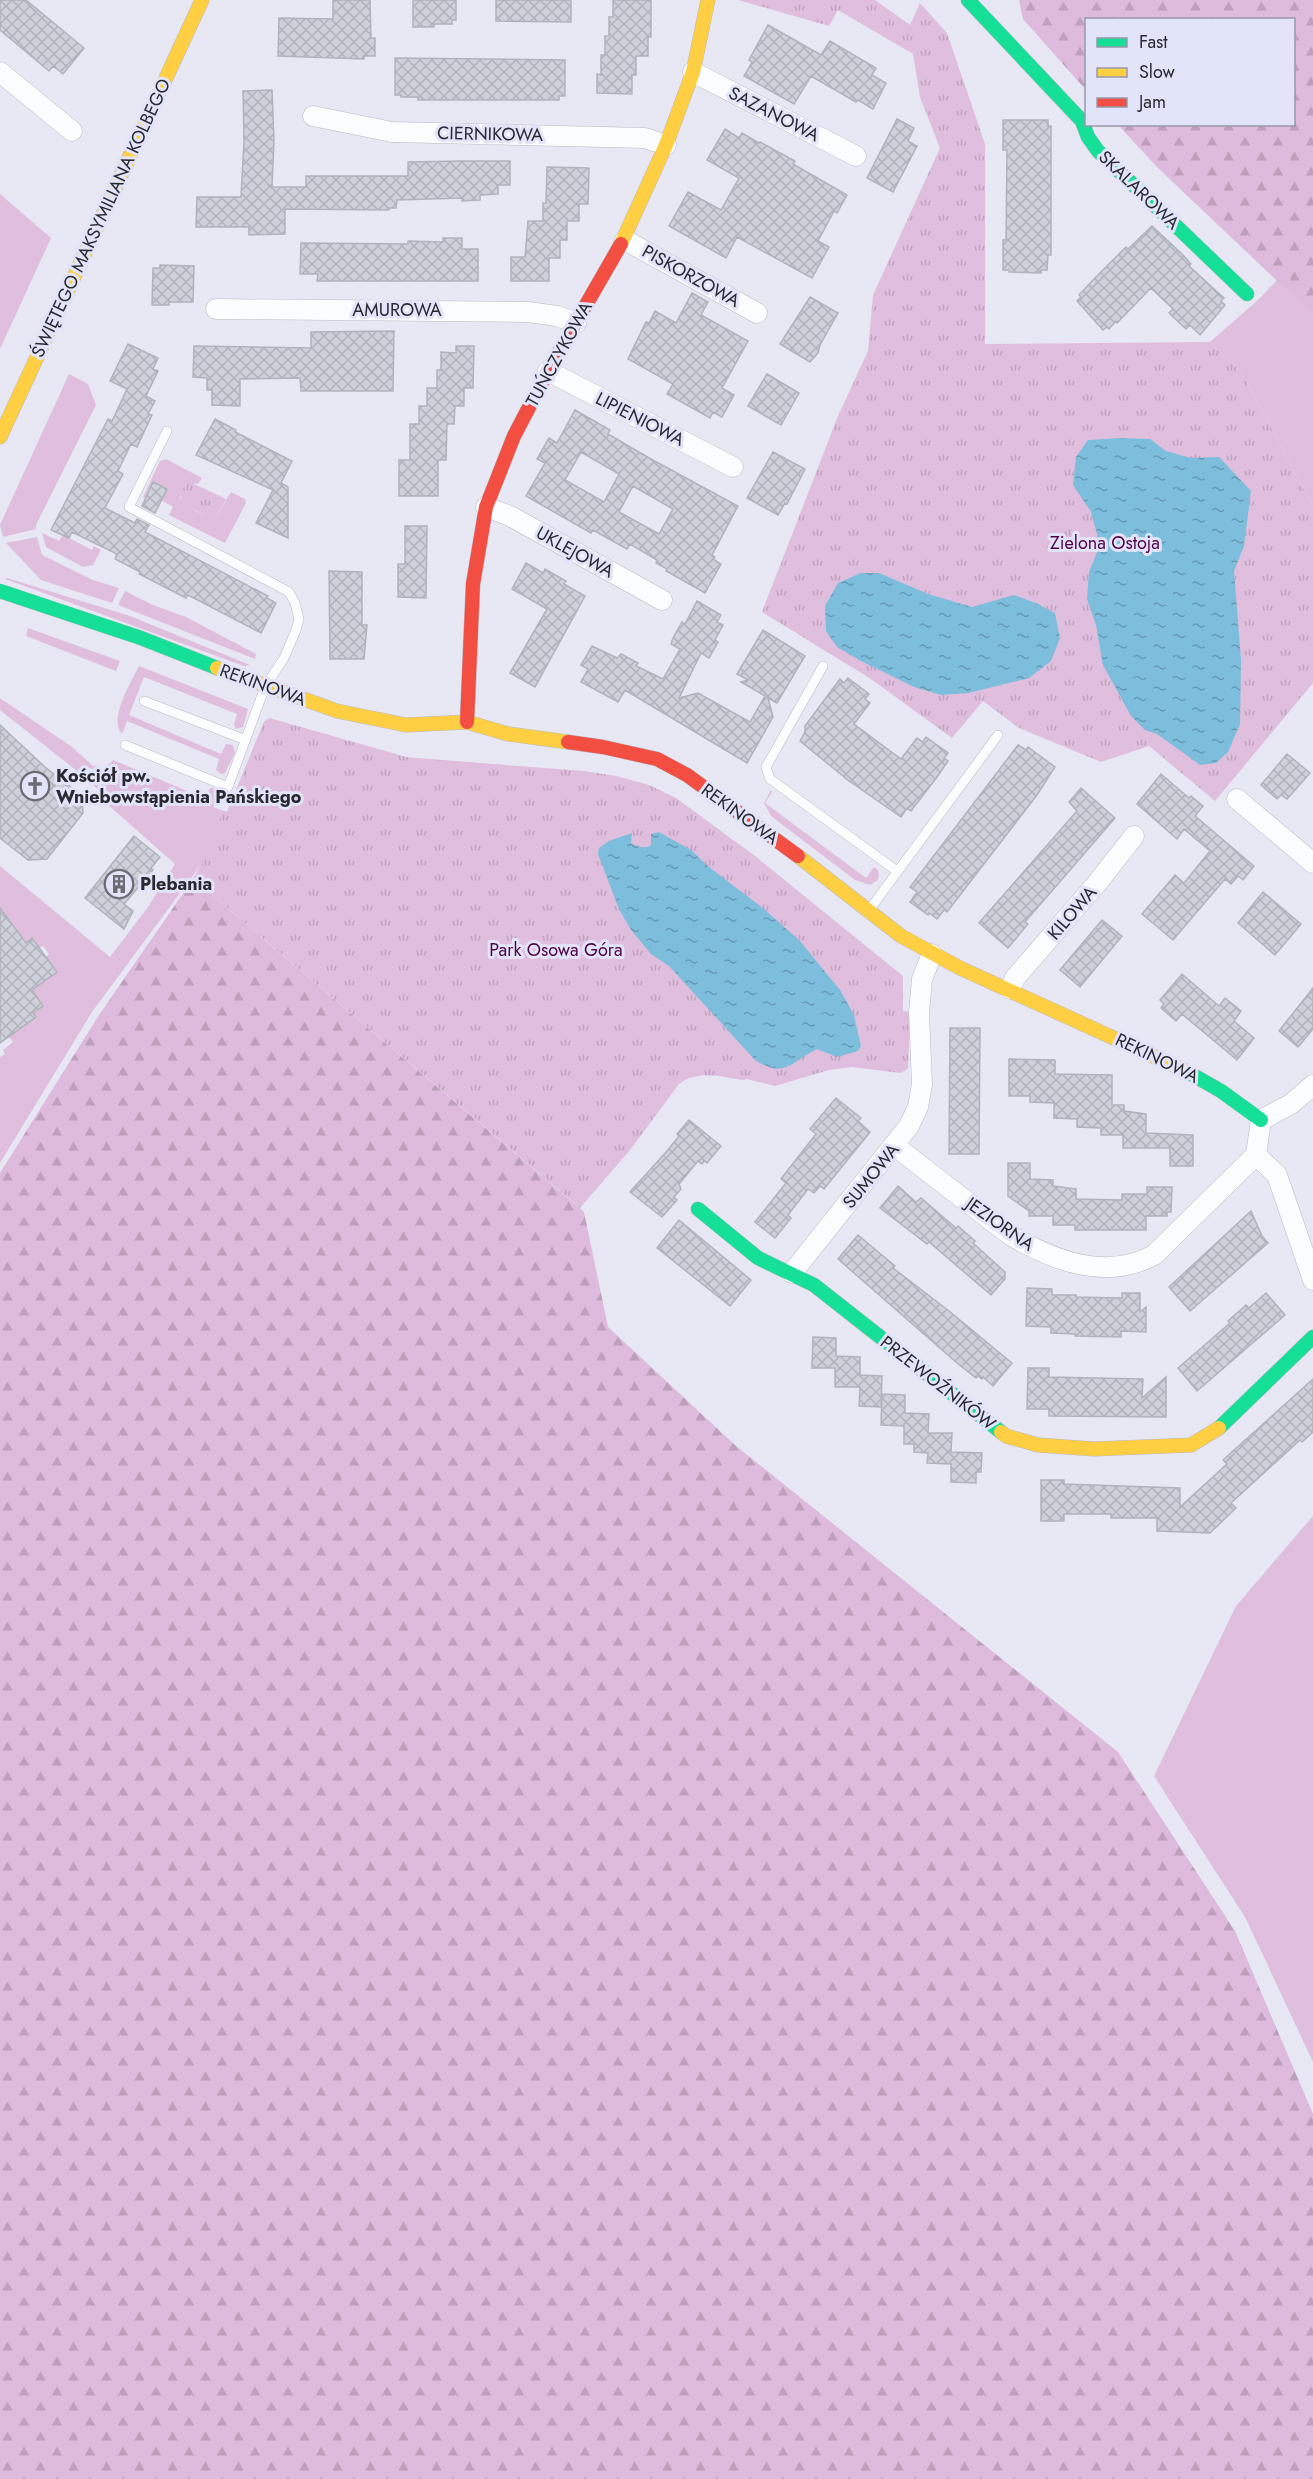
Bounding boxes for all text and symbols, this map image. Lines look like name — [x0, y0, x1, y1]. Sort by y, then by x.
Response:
legend — [1085, 18, 1295, 126]
text: Fast — [1139, 29, 1168, 55]
text: Slow — [1139, 59, 1176, 85]
street label: ŚWIĘTEGO MAKSYMILIANA KOLBEGO — [25, 74, 177, 362]
street label: SAZANOWA — [724, 80, 824, 148]
text: Jam — [1137, 89, 1166, 115]
street label: CIERNIKOWA — [437, 120, 543, 148]
street label: SKALAROWA — [1093, 144, 1186, 236]
street label: PISKORZOWA — [637, 238, 745, 314]
street label: TUŃCZYKOWA — [519, 296, 599, 411]
street label: AMUROWA — [352, 297, 442, 323]
street label: LIPIENIOWA — [591, 385, 689, 453]
street label: UKLEJOWA — [531, 520, 619, 584]
park label: Zielona Ostoja — [1050, 530, 1160, 556]
street label: REKINOWA — [216, 657, 310, 713]
place label: Kościół pw. Wniebowstąpienia Pańskiego — [56, 763, 302, 810]
church icon: Kościół pw. Wniebowstąpienia Pańskiego — [19, 770, 51, 802]
street label: REKINOWA — [696, 777, 784, 851]
building icon: Plebania — [103, 868, 135, 900]
place label: Plebania — [140, 871, 212, 897]
street label: KILOWA — [1041, 880, 1103, 946]
park label: Park Osowa Góra — [489, 937, 623, 963]
street label: REKINOWA — [1111, 1027, 1203, 1089]
street label: SUMOWA — [837, 1138, 905, 1214]
street label: JEZIORNA — [959, 1190, 1040, 1257]
street label: PRZEWOŹNIKÓW — [875, 1330, 1001, 1437]

